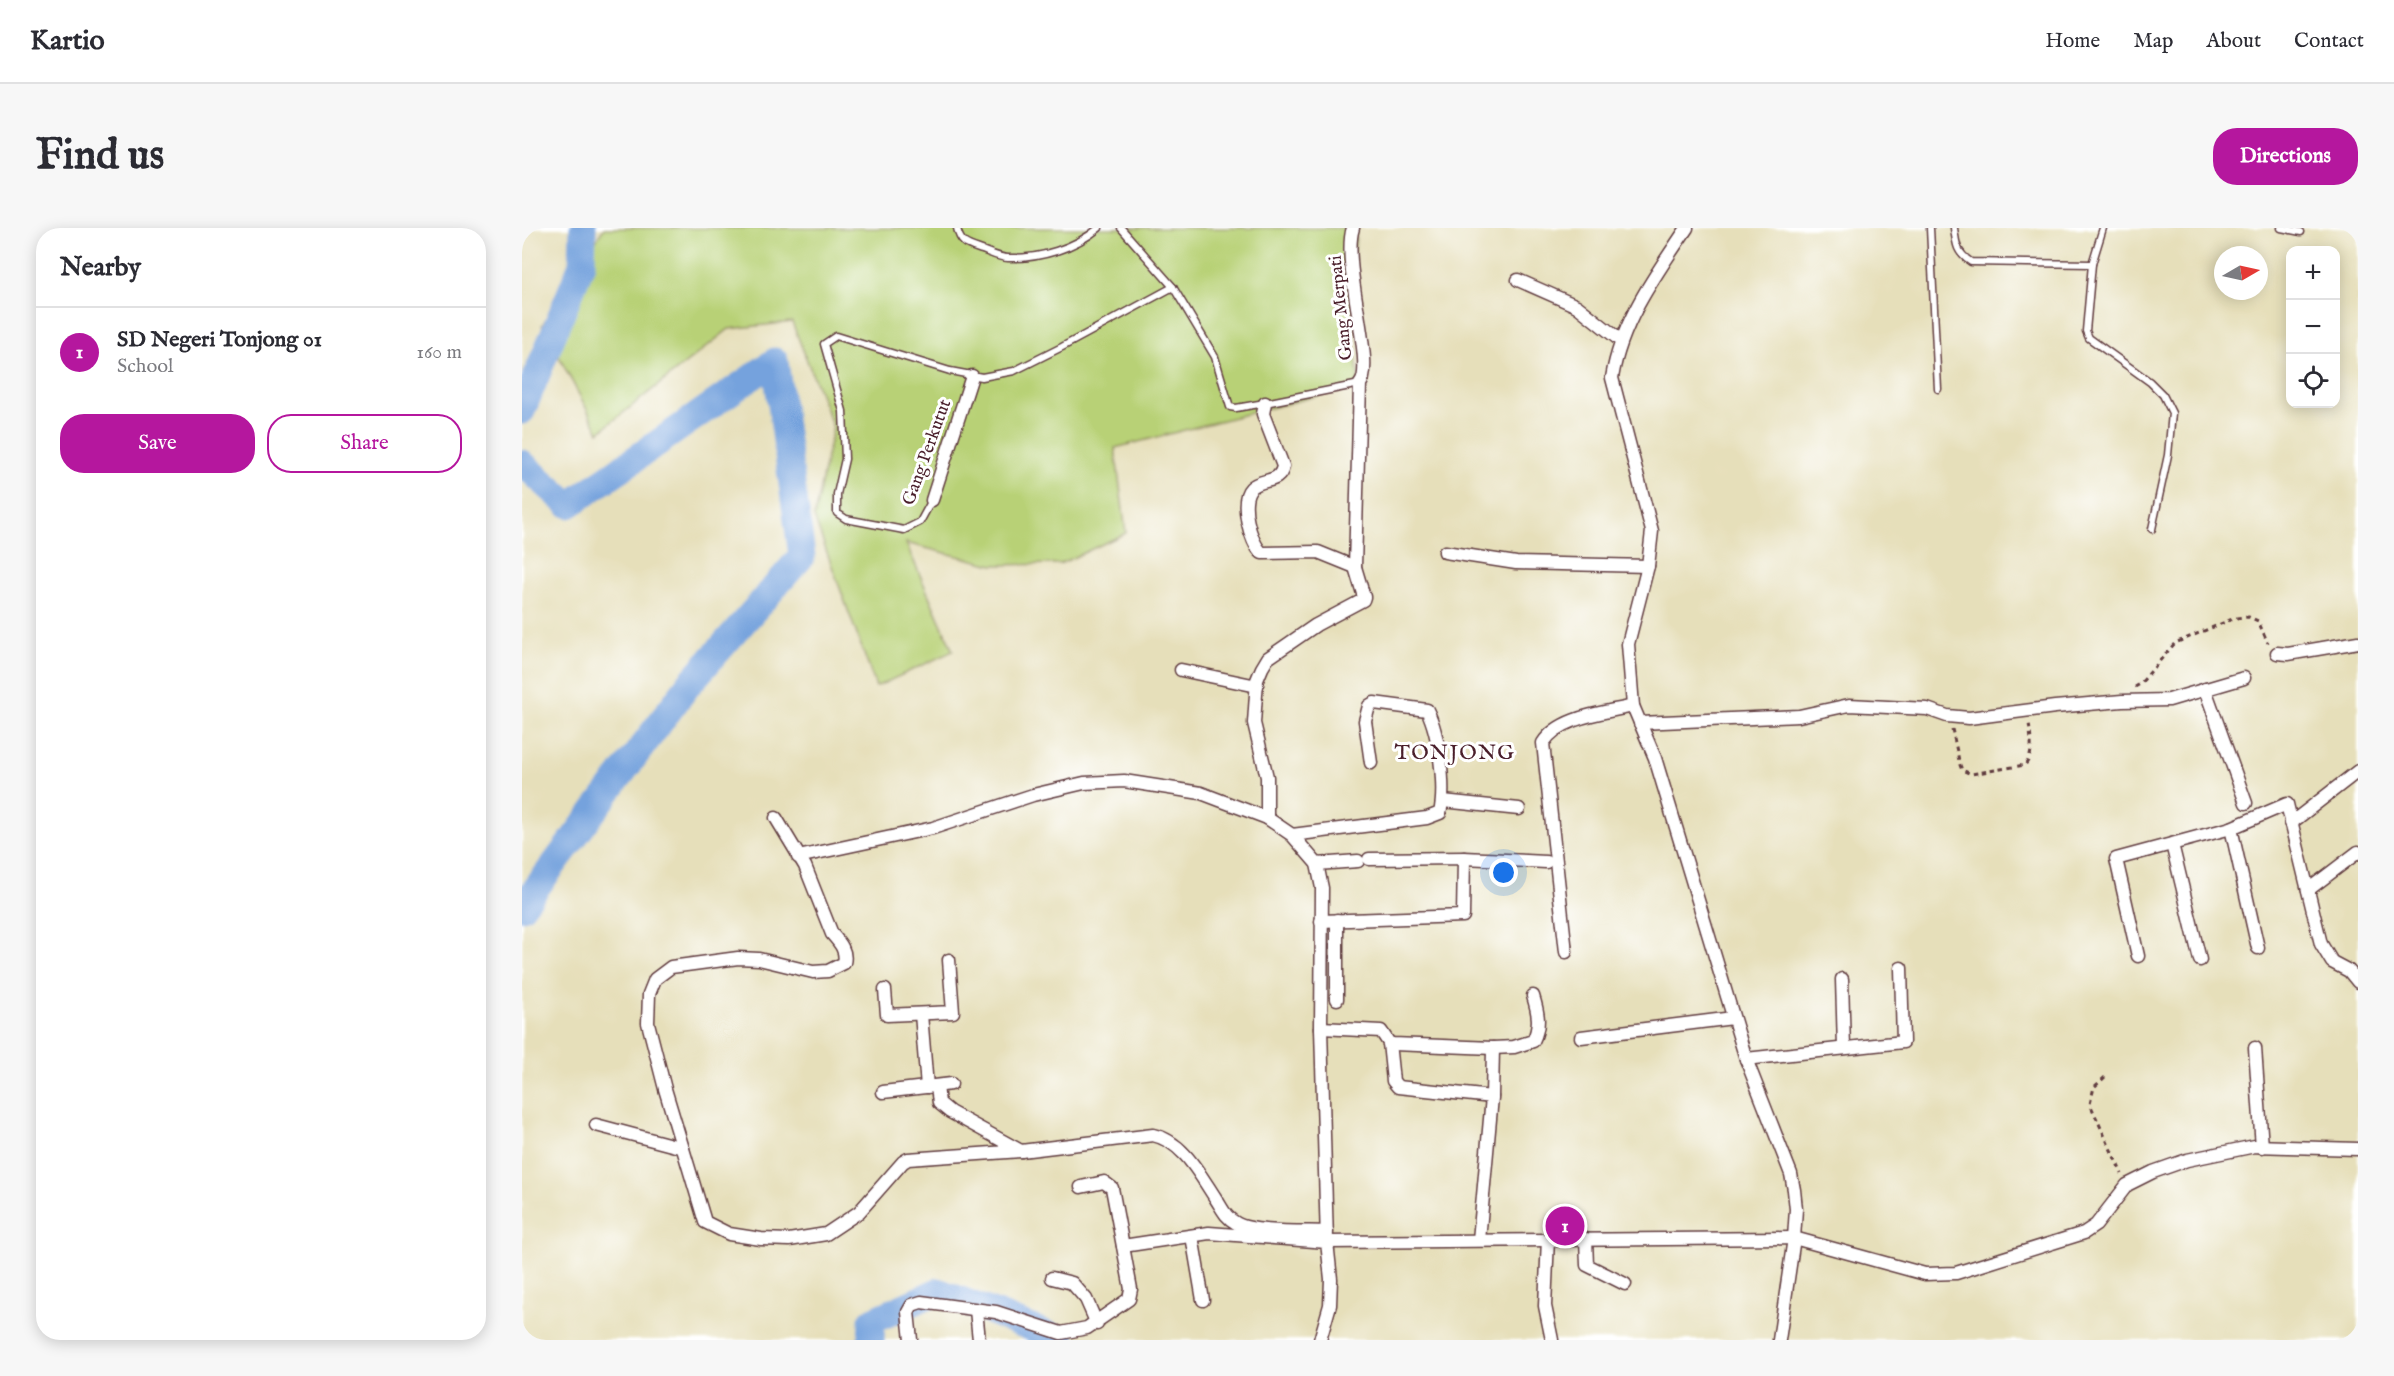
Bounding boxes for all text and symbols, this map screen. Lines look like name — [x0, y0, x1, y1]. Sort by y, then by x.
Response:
text: Kartio — [30, 24, 105, 59]
text: Home — [2045, 28, 2100, 55]
text: Map — [2133, 28, 2173, 55]
text: About — [2206, 28, 2261, 55]
text: Contact — [2294, 28, 2364, 55]
button: Directions — [2213, 128, 2358, 185]
text: Find us — [36, 130, 164, 183]
north arrow — [2214, 246, 2268, 300]
map controls — [2286, 246, 2340, 408]
button: + — [2286, 246, 2340, 300]
text: Nearby — [60, 251, 141, 284]
street label: Gang Merpati — [1325, 254, 1358, 362]
button: − — [2286, 300, 2340, 354]
text: SD Negeri Tonjong 01 — [117, 326, 322, 354]
text: 1 — [76, 340, 83, 365]
text: 160 m — [416, 340, 462, 365]
text: School — [117, 354, 173, 379]
button: locate — [2286, 354, 2340, 408]
street label: Gang Perkutut — [898, 396, 957, 509]
button: Save — [60, 414, 255, 473]
button: Share — [267, 414, 462, 473]
district label: TONJONG — [1394, 740, 1516, 767]
your location — [1489, 858, 1518, 887]
pin: 1 — [1546, 1204, 1584, 1248]

